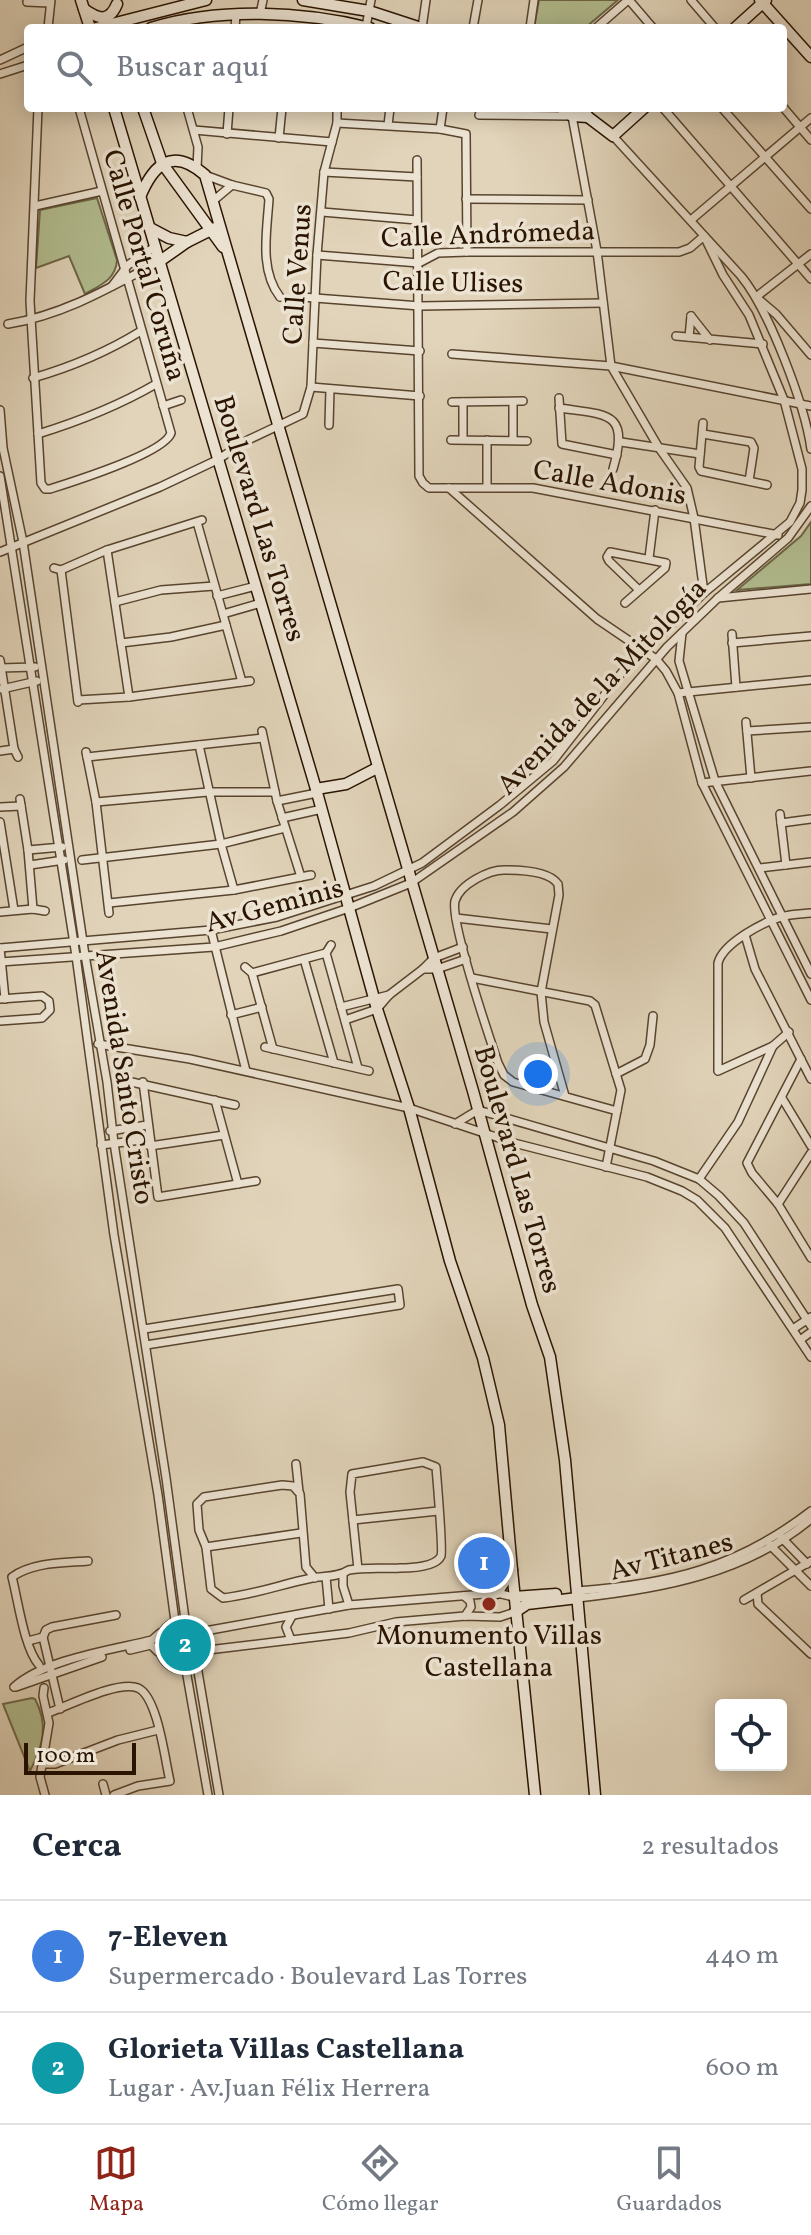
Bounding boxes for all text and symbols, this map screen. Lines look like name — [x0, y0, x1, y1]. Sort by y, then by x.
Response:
search box — [24, 24, 787, 112]
icon: search — [52, 46, 96, 90]
text: Buscar aquí — [116, 47, 269, 89]
street label: Calle Portal Coruña — [92, 145, 195, 386]
street label: Calle Venus — [274, 202, 323, 346]
street label: Calle Andrómeda — [380, 212, 596, 259]
street label: Calle Ulises — [382, 263, 524, 304]
street label: Boulevard Las Torres — [203, 391, 315, 647]
street label: Calle Adonis — [530, 451, 689, 516]
street label: Avenida de la Mitología — [489, 571, 717, 805]
street label: Av Geminis — [201, 869, 348, 944]
street label: Avenida Santo Cristo — [84, 947, 163, 1208]
street label: Boulevard Las Torres — [463, 1041, 571, 1298]
your location — [518, 1054, 558, 1094]
street label: Av Titanes — [606, 1523, 737, 1592]
pin: 1 — [458, 1533, 510, 1593]
marker: Monumento Villas Castellana — [480, 1595, 498, 1613]
pin: 2 — [159, 1615, 211, 1675]
place label: Monumento Villas Castellana — [376, 1617, 602, 1688]
map controls — [715, 1699, 787, 1771]
button: locate — [715, 1699, 787, 1771]
scale bar — [24, 1739, 136, 1775]
text: 100 m — [36, 1741, 95, 1772]
text: Cerca — [32, 1824, 122, 1871]
text: 2 resultados — [641, 1829, 779, 1865]
text: 7-Eleven — [108, 1917, 228, 1959]
text: 1 — [53, 1938, 63, 1974]
text: 440 m — [705, 1938, 779, 1974]
text: Supermercado · Boulevard Las Torres — [108, 1959, 527, 1995]
text: Glorieta Villas Castellana — [108, 2029, 465, 2071]
text: 2 — [51, 2050, 65, 2086]
text: 600 m — [706, 2050, 779, 2086]
text: Lugar · Av.Juan Félix Herrera — [108, 2071, 431, 2107]
tab: Mapa — [89, 2141, 144, 2220]
tab: Cómo llegar — [322, 2141, 439, 2220]
tab: Guardados — [616, 2141, 722, 2220]

